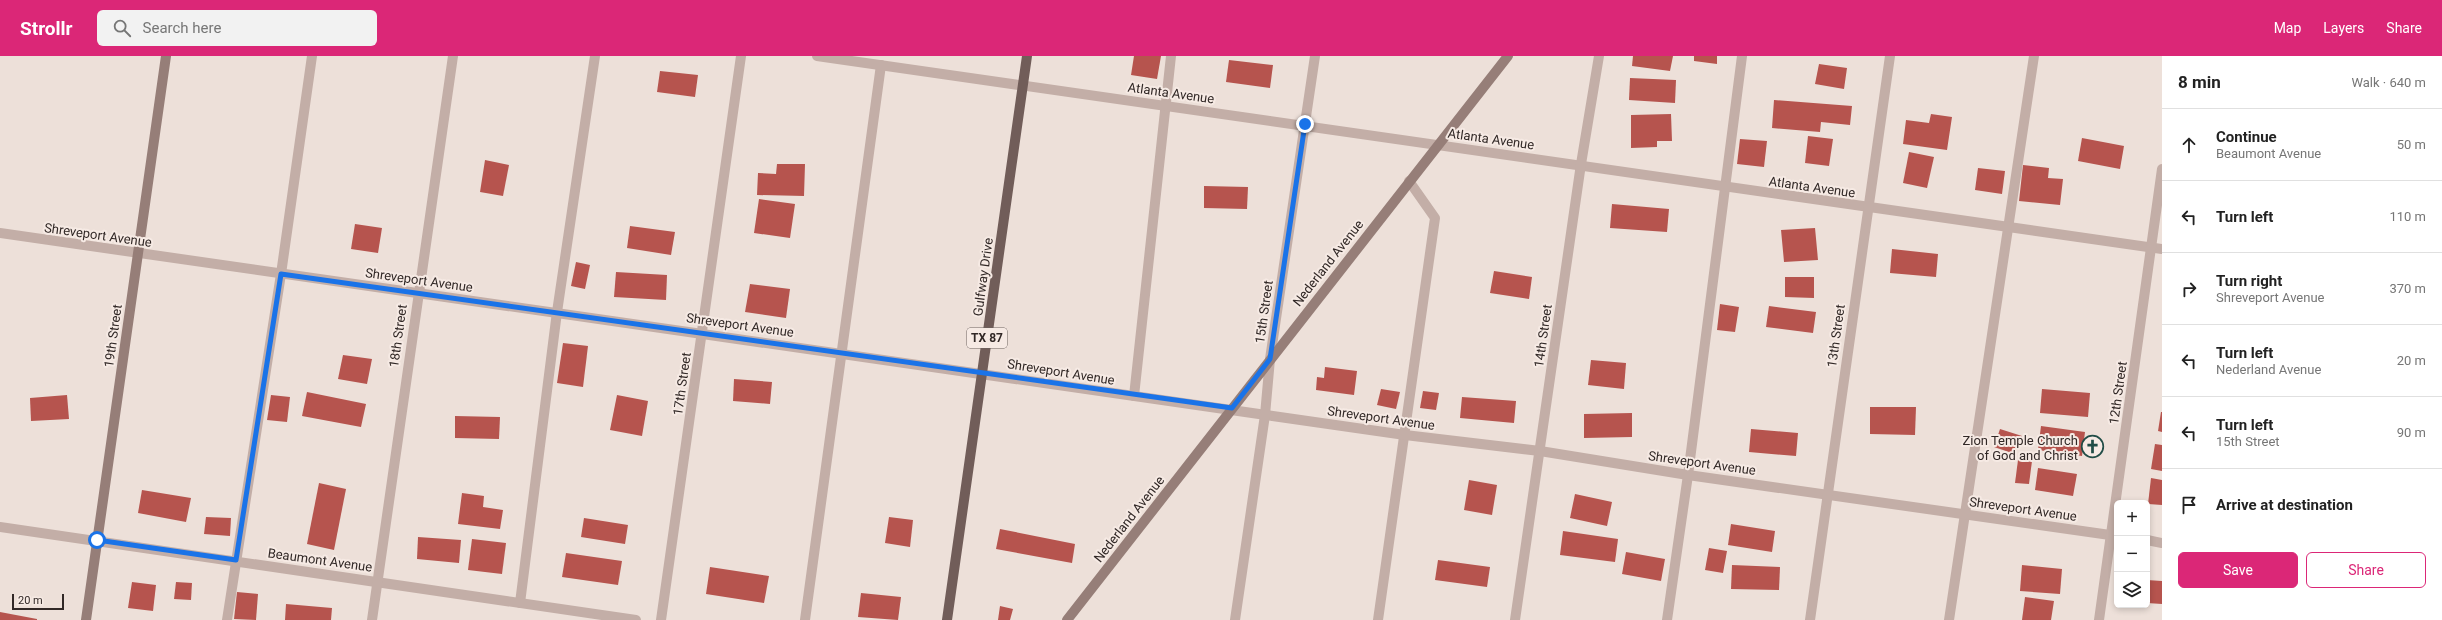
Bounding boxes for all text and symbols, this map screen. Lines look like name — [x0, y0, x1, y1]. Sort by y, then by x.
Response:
search box — [97, 10, 377, 46]
text: Strollr — [20, 17, 73, 40]
icon: search — [111, 17, 133, 39]
text: Search here — [143, 19, 221, 37]
text: Map — [2274, 20, 2301, 36]
text: Layers — [2323, 20, 2364, 36]
text: Share — [2386, 20, 2422, 36]
text: 8 min — [2178, 72, 2221, 92]
text: Walk · 640 m — [2351, 75, 2426, 90]
street label: Atlanta Avenue — [1127, 80, 1215, 107]
route end — [1296, 115, 1314, 133]
street label: Atlanta Avenue — [1447, 126, 1535, 153]
text: Continue — [2216, 128, 2277, 146]
icon: ahead — [2178, 134, 2200, 156]
text: 50 m — [2397, 137, 2426, 152]
text: Beaumont Avenue — [2216, 146, 2321, 161]
street label: Atlanta Avenue — [1768, 174, 1856, 201]
icon: left — [2178, 206, 2200, 228]
text: Turn left — [2216, 208, 2273, 226]
text: 110 m — [2389, 209, 2426, 224]
street label: Nederland Avenue — [1290, 217, 1366, 309]
street label: Shreveport Avenue — [43, 220, 153, 250]
street label: Gulfway Drive — [970, 237, 996, 317]
street label: Shreveport Avenue — [364, 265, 474, 295]
text: Turn right — [2216, 272, 2282, 290]
icon: right — [2178, 278, 2200, 300]
street label: 15th Street — [1252, 279, 1276, 345]
text: 370 m — [2389, 281, 2426, 296]
text: Shreveport Avenue — [2216, 290, 2325, 305]
street label: 19th Street — [101, 303, 125, 369]
street label: 18th Street — [386, 303, 410, 369]
street label: 14th Street — [1531, 303, 1555, 369]
street label: 13th Street — [1824, 303, 1848, 369]
street label: Shreveport Avenue — [685, 310, 795, 340]
road number: TX 87 — [967, 328, 1007, 348]
text: Turn left — [2216, 344, 2273, 362]
icon: left — [2178, 350, 2200, 372]
street label: 17th Street — [670, 351, 694, 417]
text: 20 m — [2397, 353, 2426, 368]
street label: Shreveport Avenue — [1006, 356, 1116, 388]
street label: 12th Street — [2106, 360, 2130, 426]
text: Nederland Avenue — [2216, 362, 2321, 377]
street label: Shreveport Avenue — [1326, 403, 1436, 433]
text: Turn left — [2216, 416, 2273, 434]
icon: left — [2178, 422, 2200, 444]
text: 90 m — [2397, 425, 2426, 440]
place label: Zion Temple Church of God and Christ — [1962, 433, 2078, 463]
church icon: Zion Temple Church of God and Christ — [2080, 434, 2106, 460]
text: 15th Street — [2216, 434, 2280, 449]
street label: Shreveport Avenue — [1647, 448, 1757, 478]
street label: Nederland Avenue — [1091, 473, 1167, 565]
street label: Shreveport Avenue — [1968, 494, 2078, 524]
icon: arrive — [2178, 494, 2200, 516]
text: Arrive at destination — [2216, 496, 2353, 514]
map controls — [2114, 500, 2150, 608]
button: + — [2114, 500, 2150, 536]
route start — [88, 531, 106, 549]
button: − — [2114, 536, 2150, 572]
street label: Beaumont Avenue — [267, 545, 373, 575]
button: Save — [2178, 552, 2298, 588]
button: Share — [2306, 552, 2426, 588]
button: layers — [2114, 572, 2150, 608]
scale bar — [12, 592, 64, 611]
text: 20 m — [18, 594, 43, 607]

